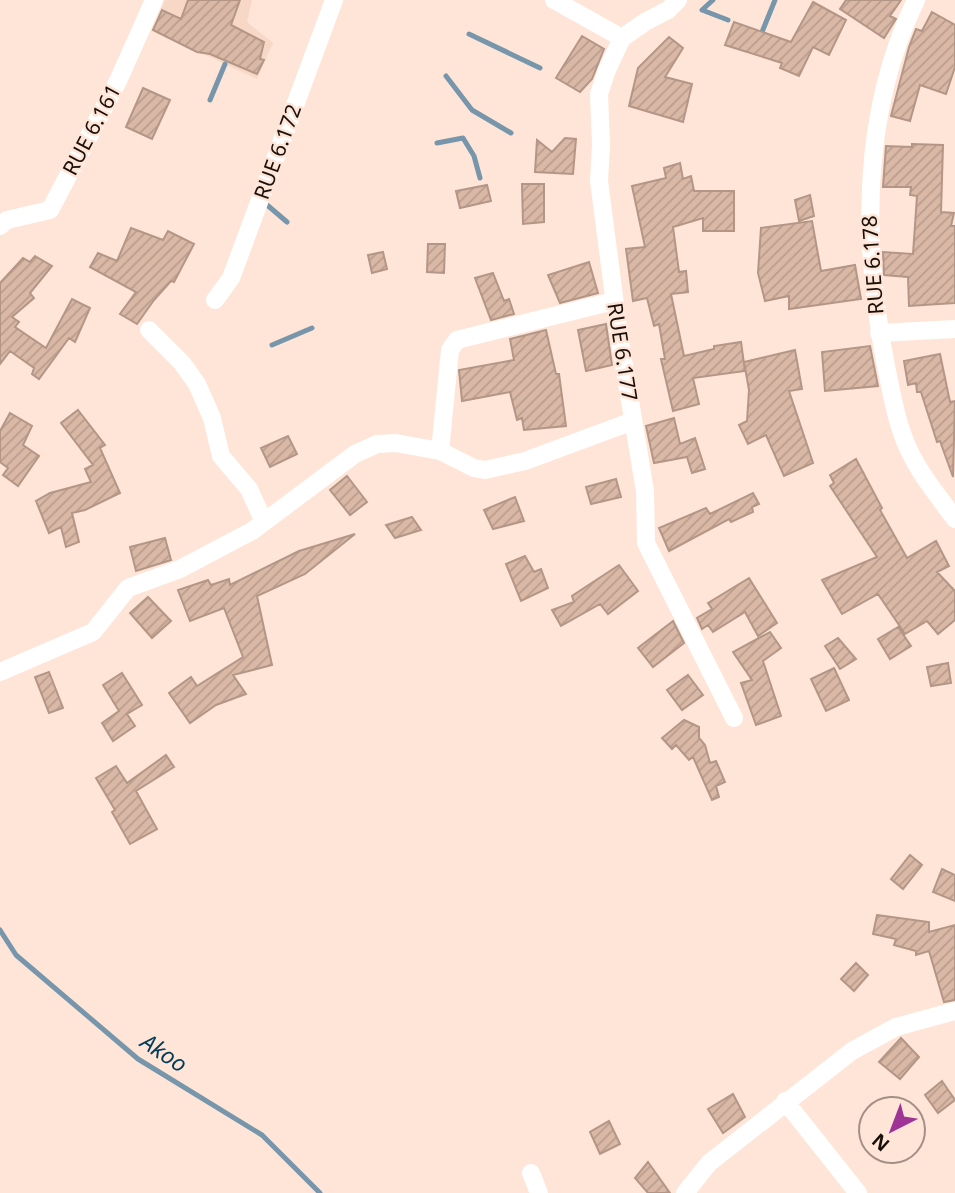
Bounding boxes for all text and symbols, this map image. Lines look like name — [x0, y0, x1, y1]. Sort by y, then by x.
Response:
street label: RUE 6.161 — [55, 79, 127, 180]
street label: RUE 6.172 — [247, 100, 307, 203]
street label: RUE 6.178 — [855, 215, 889, 316]
street label: RUE 6.177 — [601, 301, 645, 403]
water label: Akoo — [133, 1024, 194, 1079]
north arrow — [857, 1095, 927, 1165]
text: N — [866, 1128, 895, 1157]

